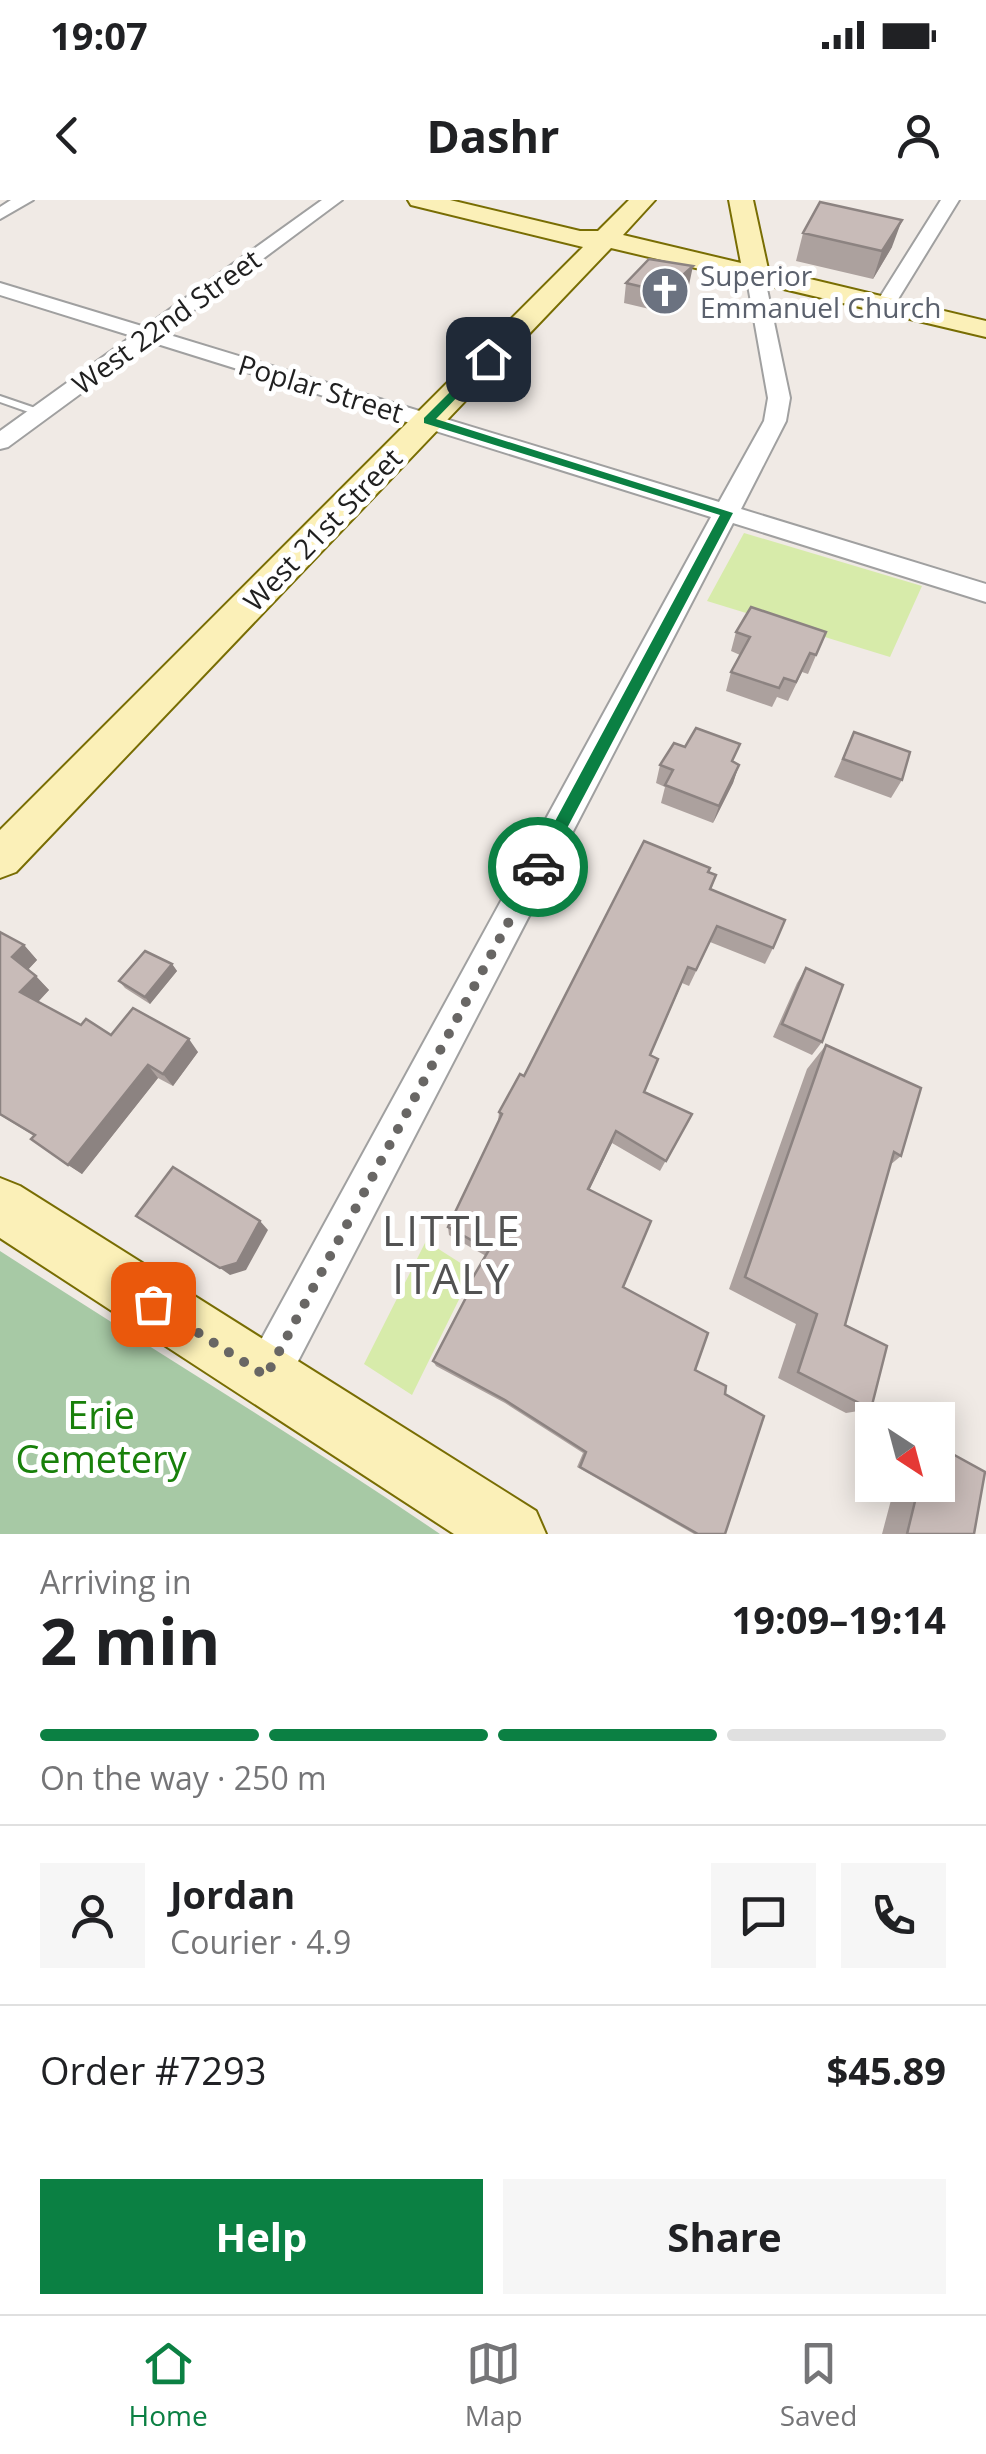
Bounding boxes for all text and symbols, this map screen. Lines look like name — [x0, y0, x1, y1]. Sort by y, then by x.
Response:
text: 19:07 — [50, 9, 148, 61]
text: Dashr — [427, 105, 559, 166]
icon: back — [40, 108, 95, 163]
icon: person — [891, 108, 946, 163]
street label: West 22nd Street — [64, 240, 268, 402]
place label: Superior Emmanuel Church — [700, 256, 941, 326]
church icon: Superior Emmanuel Church — [639, 265, 691, 317]
pin — [446, 317, 531, 402]
icon: home — [461, 332, 516, 387]
street label: Poplar Street — [234, 345, 408, 431]
street label: West 21st Street — [234, 439, 410, 619]
courier — [488, 817, 588, 917]
icon: car — [511, 840, 566, 895]
district label: LITTLE ITALY — [382, 1201, 522, 1306]
pin — [111, 1262, 196, 1347]
icon: bag — [126, 1277, 181, 1332]
park label: Erie Cemetery — [15, 1388, 188, 1484]
north arrow — [855, 1402, 955, 1502]
map controls — [855, 1402, 955, 1502]
text: Arriving in — [40, 1560, 192, 1603]
text: 19:09–19:14 — [732, 1593, 946, 1645]
text: 2 min — [40, 1596, 220, 1684]
text: On the way · 250 m — [40, 1756, 327, 1799]
button: person — [40, 1863, 145, 1968]
button: chat — [711, 1863, 816, 1968]
button: phone — [841, 1863, 946, 1968]
text: Jordan — [170, 1868, 295, 1920]
text: Courier · 4.9 — [170, 1920, 351, 1963]
text: Order #7293 — [40, 2044, 267, 2096]
text: $45.89 — [827, 2044, 946, 2096]
button: Help — [40, 2179, 483, 2294]
button: Share — [503, 2179, 946, 2294]
tab: Home — [129, 2336, 208, 2434]
tab: Map — [465, 2336, 523, 2434]
tab: Saved — [780, 2336, 857, 2434]

